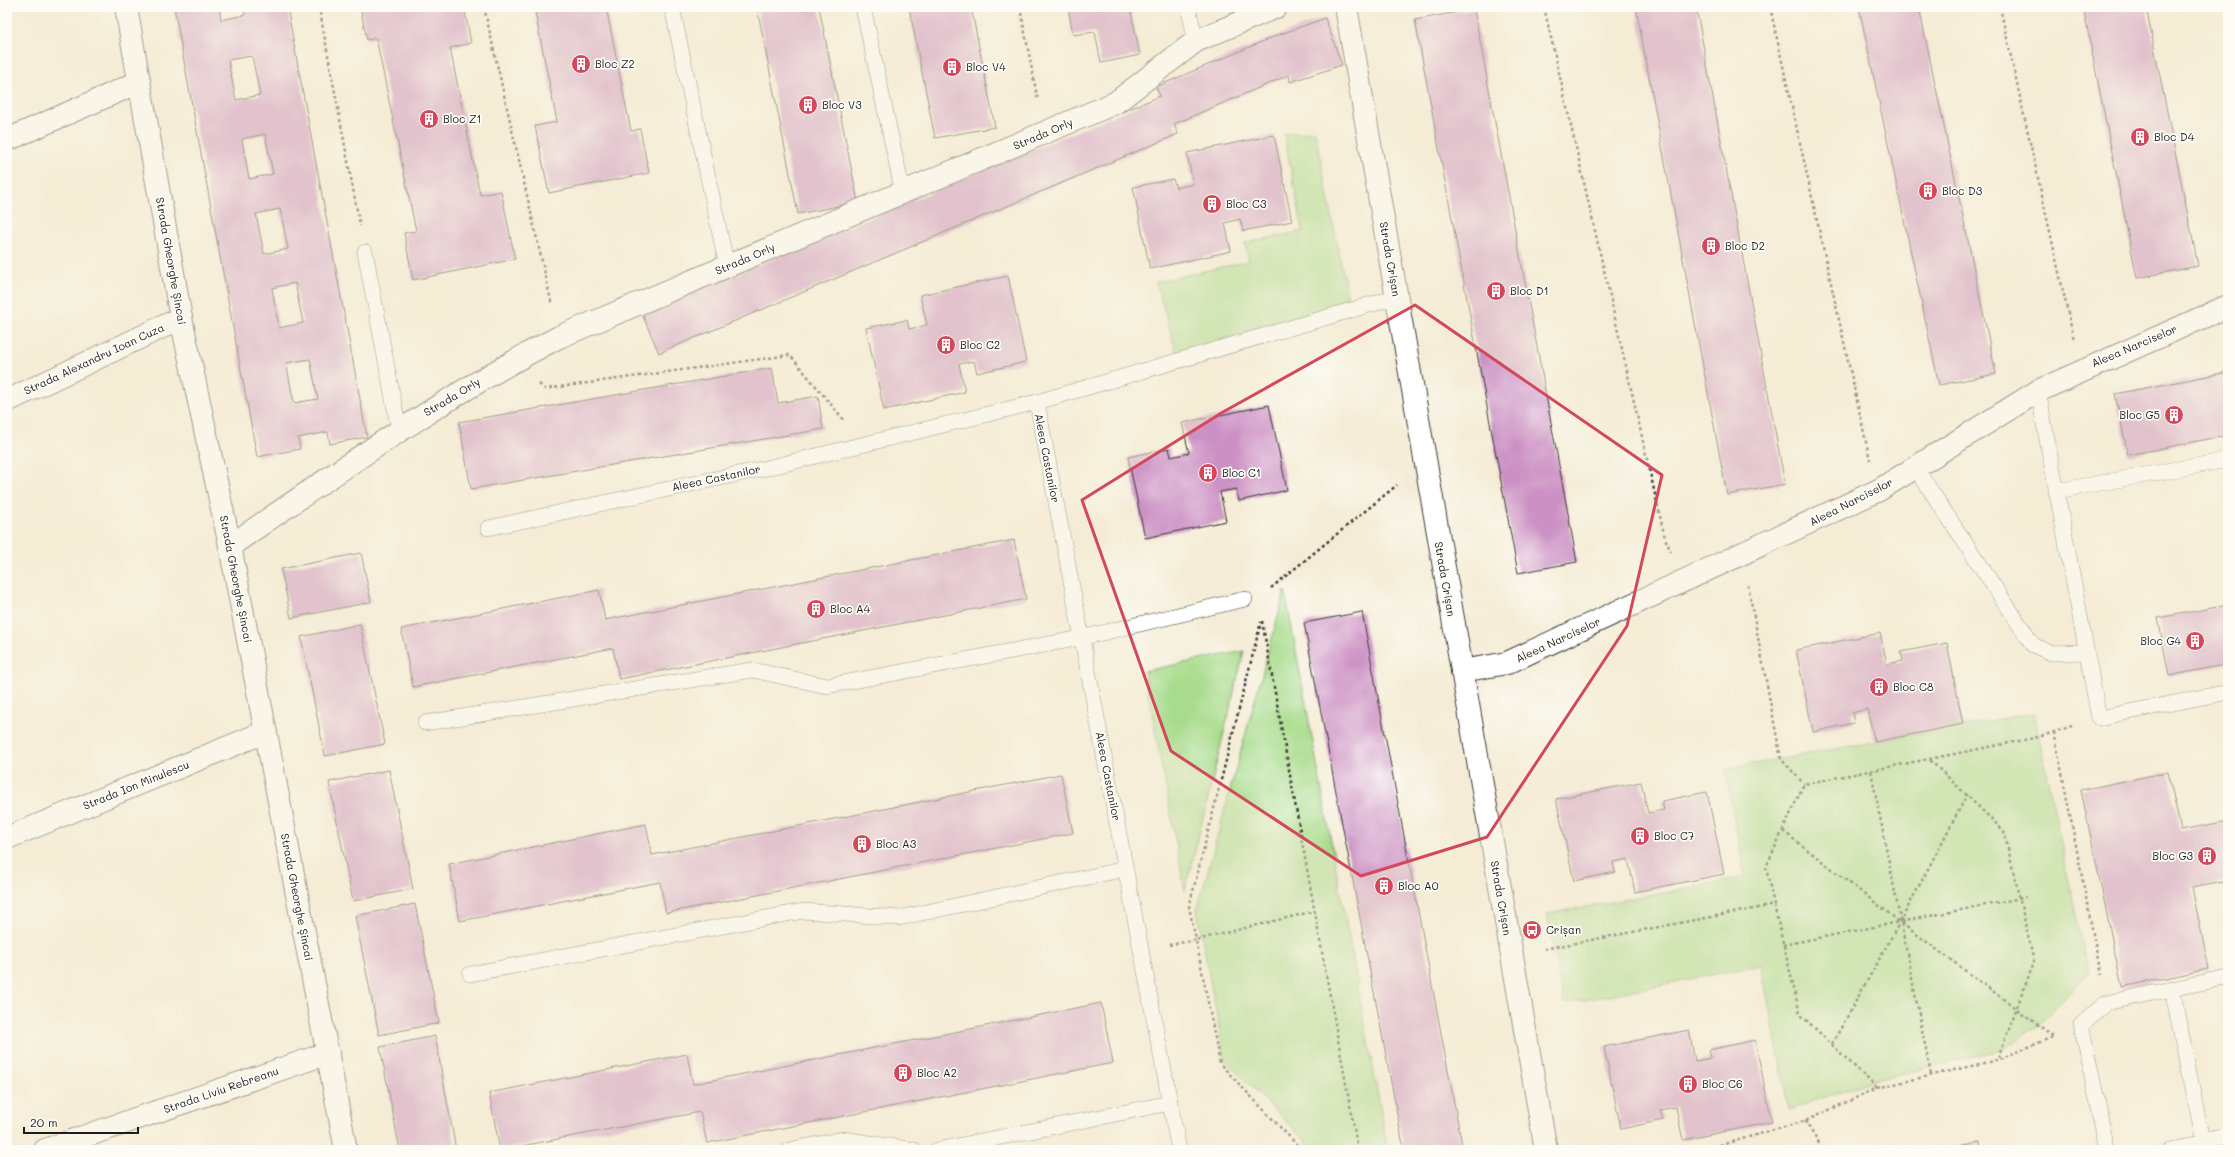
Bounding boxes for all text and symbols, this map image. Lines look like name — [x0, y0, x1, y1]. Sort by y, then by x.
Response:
building icon: Bloc Z2 — [570, 53, 592, 75]
place label: Bloc Z2 — [595, 56, 635, 71]
building icon: Bloc V4 — [941, 56, 963, 78]
place label: Bloc V4 — [966, 59, 1006, 74]
building icon: Bloc V3 — [797, 94, 819, 116]
place label: Bloc V3 — [822, 97, 862, 112]
building icon: Bloc Z1 — [418, 108, 440, 130]
place label: Bloc Z1 — [443, 111, 481, 126]
street label: Strada Orly — [1011, 114, 1075, 153]
building icon: Bloc D4 — [2129, 126, 2151, 148]
place label: Bloc D4 — [2154, 129, 2195, 144]
building icon: Bloc D3 — [1917, 180, 1939, 202]
place label: Bloc D3 — [1942, 183, 1983, 198]
building icon: Bloc C3 — [1201, 193, 1223, 215]
street label: Strada Gheorghe Șincai — [152, 196, 190, 326]
place label: Bloc C3 — [1226, 196, 1267, 211]
street label: Strada Crișan — [1377, 220, 1404, 298]
building icon: Bloc D2 — [1700, 235, 1722, 257]
place label: Bloc D2 — [1725, 238, 1765, 253]
street label: Strada Orly — [713, 239, 777, 278]
building icon: Bloc D1 — [1485, 280, 1507, 302]
place label: Bloc D1 — [1510, 283, 1549, 298]
street label: Strada Alexandru Ioan Cuza — [21, 319, 166, 398]
street label: Aleea Narciselor — [2089, 321, 2179, 370]
building icon: Bloc C2 — [935, 334, 957, 356]
place label: Bloc C2 — [960, 337, 1000, 352]
street label: Strada Orly — [421, 374, 483, 419]
building icon: Bloc G5 — [2163, 404, 2185, 426]
place label: Bloc G5 — [2119, 407, 2160, 422]
street label: Aleea Castanilor — [1032, 412, 1063, 504]
street label: Aleea Castanilor — [670, 461, 762, 494]
building icon: Bloc C1 — [1197, 462, 1219, 484]
place label: Bloc C1 — [1222, 465, 1261, 480]
street label: Aleea Narciselor — [1807, 474, 1895, 529]
street label: Strada Gheorghe Șincai — [216, 514, 256, 644]
street label: Strada Crișan — [1432, 540, 1459, 618]
building icon: Bloc A4 — [805, 598, 827, 620]
place label: Bloc A4 — [830, 601, 871, 616]
street label: Aleea Narciselor — [1513, 613, 1602, 666]
building icon: Bloc G4 — [2184, 630, 2206, 652]
place label: Bloc G4 — [2140, 633, 2182, 648]
building icon: Bloc C8 — [1868, 676, 1890, 698]
place label: Bloc C8 — [1893, 679, 1934, 694]
street label: Aleea Castanilor — [1093, 730, 1124, 822]
street label: Strada Ion Minulescu — [80, 756, 191, 813]
building icon: Bloc C7 — [1629, 825, 1651, 847]
place label: Bloc C7 — [1654, 828, 1694, 843]
street label: Strada Gheorghe Șincai — [277, 832, 317, 962]
building icon: Bloc A3 — [851, 833, 873, 855]
place label: Bloc A3 — [876, 836, 917, 851]
building icon: Bloc G3 — [2196, 845, 2218, 867]
place label: Bloc G3 — [2152, 848, 2194, 863]
street label: Strada Crișan — [1488, 859, 1515, 937]
building icon: Bloc A0 — [1373, 875, 1395, 897]
place label: Bloc A0 — [1398, 878, 1439, 893]
bus stop icon: Crișan — [1521, 919, 1543, 941]
place label: Crișan — [1546, 922, 1581, 937]
building icon: Bloc A2 — [892, 1062, 914, 1084]
street label: Strada Liviu Rebreanu — [161, 1063, 280, 1116]
place label: Bloc A2 — [917, 1065, 957, 1080]
building icon: Bloc C6 — [1677, 1073, 1699, 1095]
place label: Bloc C6 — [1702, 1076, 1743, 1091]
scale bar — [24, 1109, 138, 1135]
text: 20 m — [30, 1114, 58, 1130]

